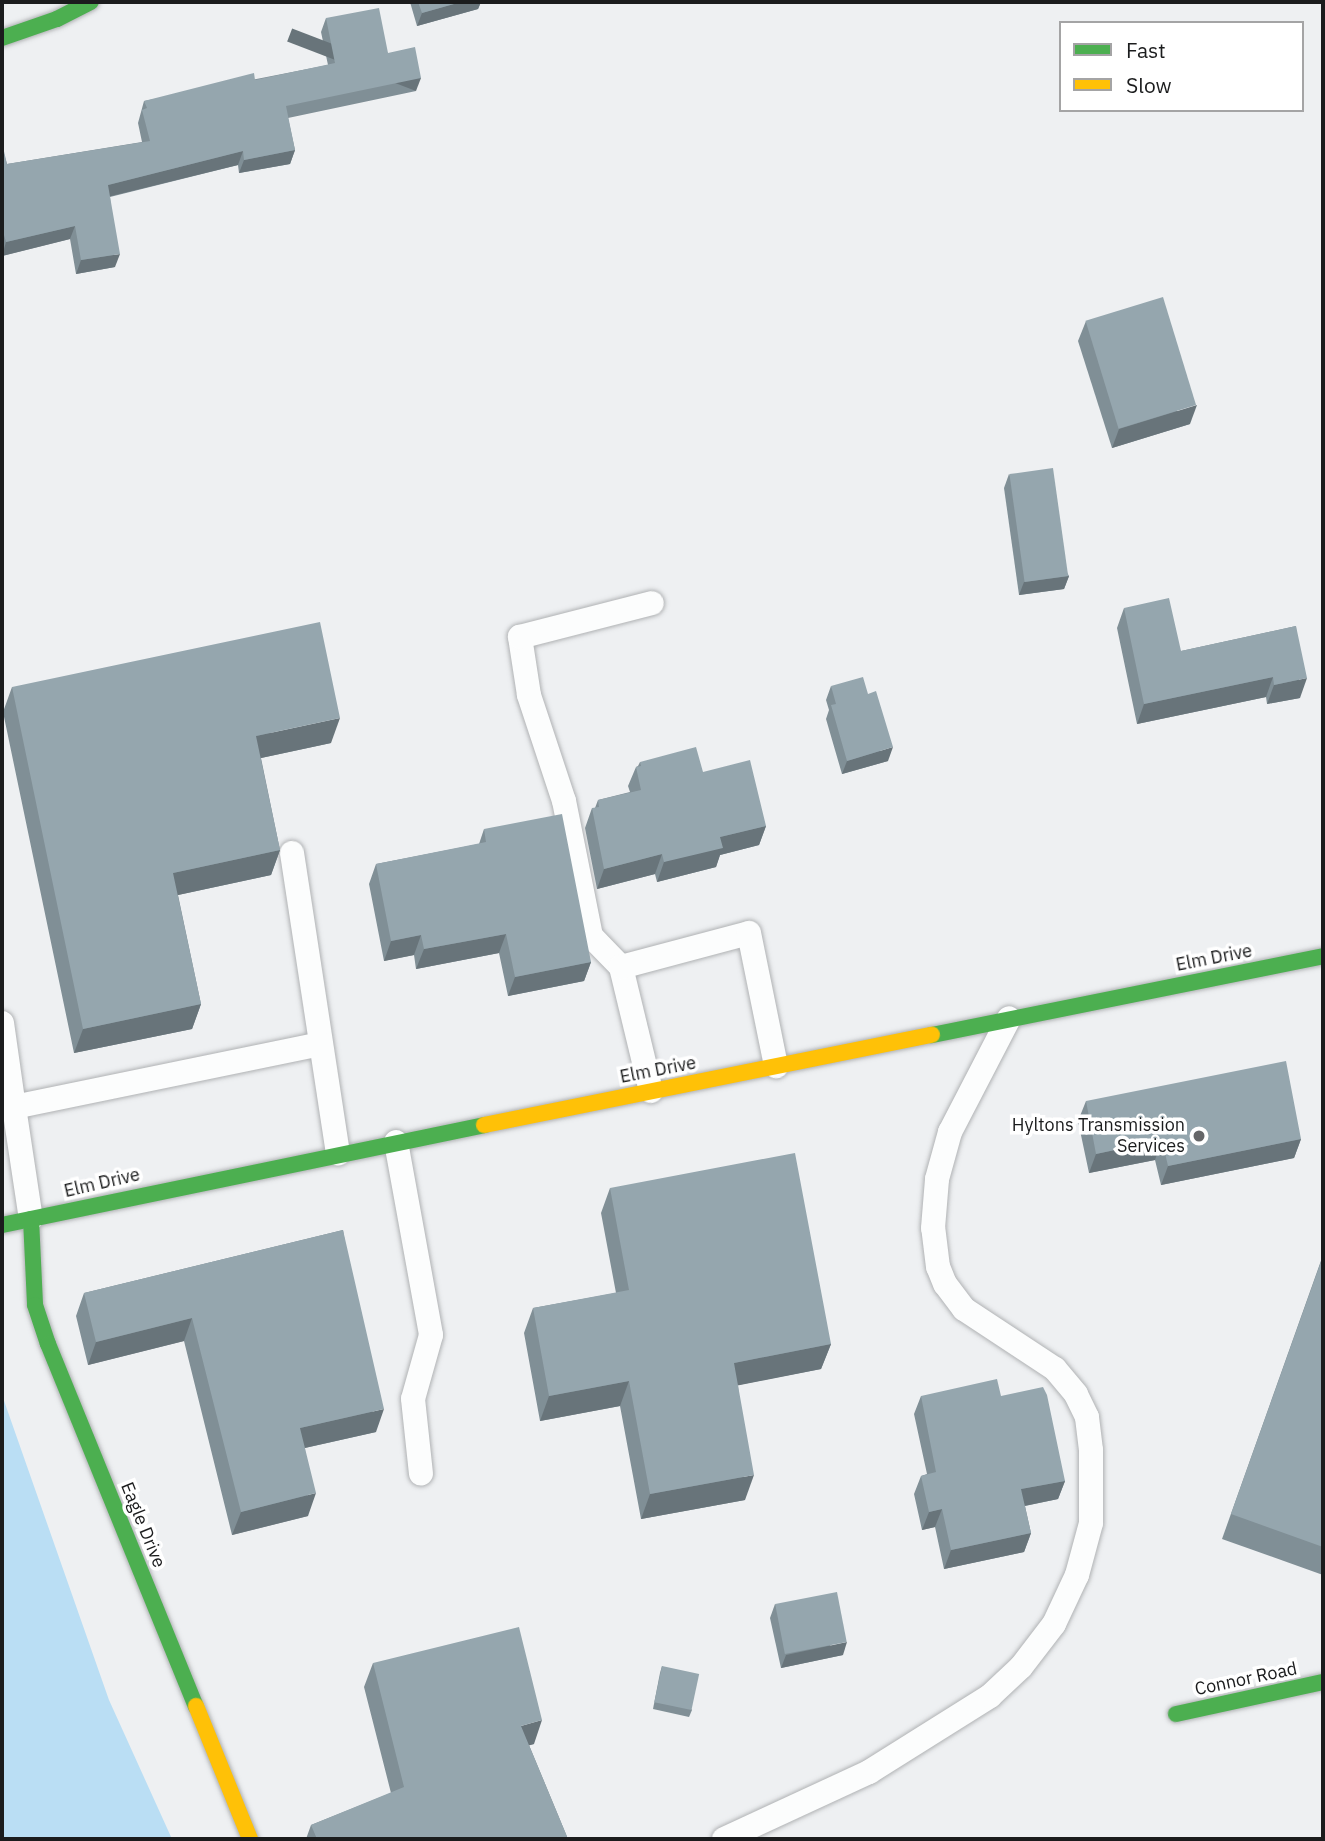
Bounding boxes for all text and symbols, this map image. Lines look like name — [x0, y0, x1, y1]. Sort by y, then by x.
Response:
legend — [1059, 21, 1304, 112]
text: Fast — [1126, 36, 1166, 64]
text: Slow — [1126, 71, 1172, 99]
street label: Elm Drive — [1174, 940, 1254, 976]
street label: Elm Drive — [618, 1052, 698, 1088]
place label: Hyltons Transmission Services — [1012, 1115, 1185, 1158]
marker: Hyltons Transmission Services — [1191, 1128, 1207, 1144]
street label: Elm Drive — [62, 1164, 142, 1202]
street label: Eagle Drive — [116, 1479, 170, 1571]
street label: Connor Road — [1193, 1658, 1299, 1700]

